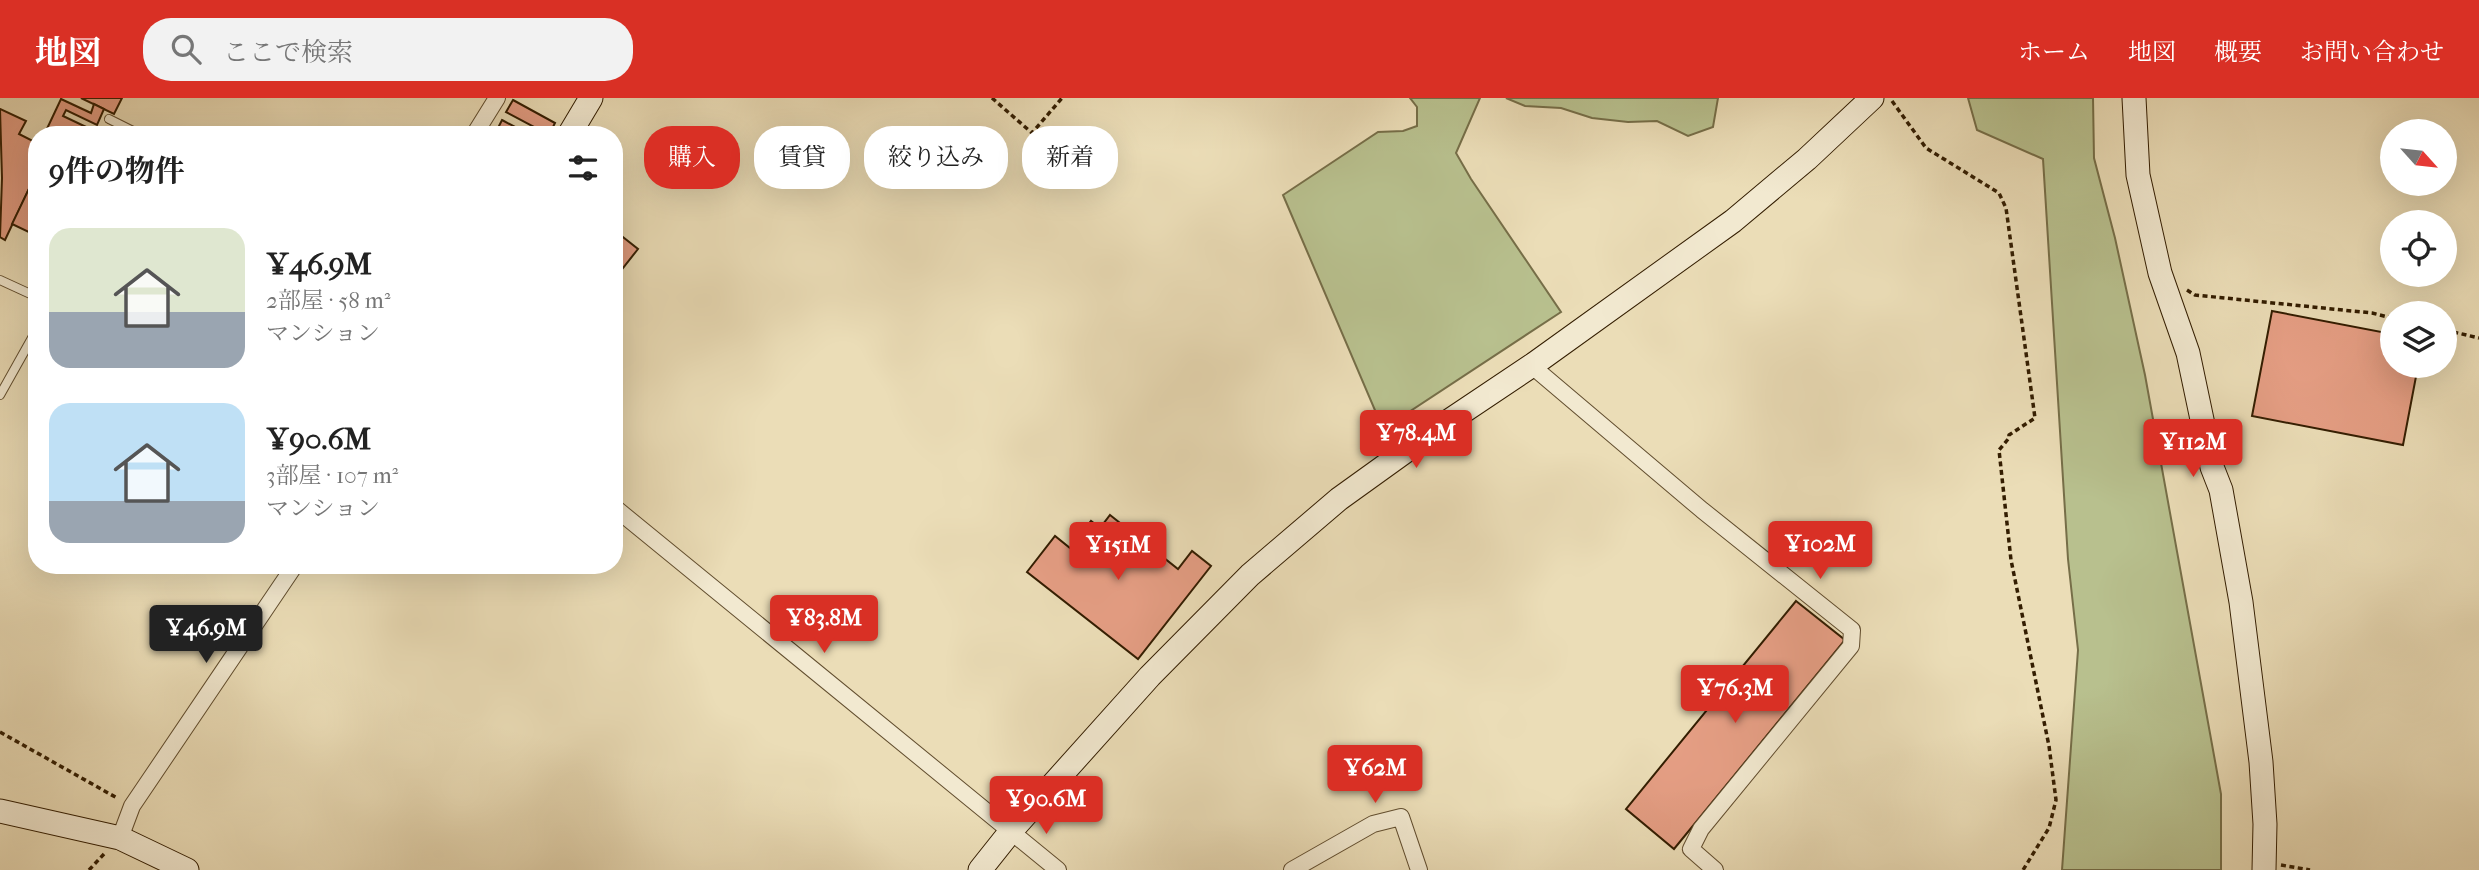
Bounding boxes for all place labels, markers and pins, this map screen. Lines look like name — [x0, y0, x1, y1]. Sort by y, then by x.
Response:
pin: ¥78.4M — [1359, 410, 1473, 470]
pin: ¥112M — [2144, 420, 2242, 479]
pin: ¥151M — [1069, 522, 1167, 582]
pin: ¥102M — [1771, 522, 1869, 581]
pin: ¥83.8M — [767, 596, 881, 655]
pin: ¥46.9M — [149, 606, 263, 665]
pin: ¥76.3M — [1678, 666, 1792, 725]
pin: ¥62M — [1334, 746, 1416, 805]
pin: ¥90.6M — [989, 776, 1103, 836]

